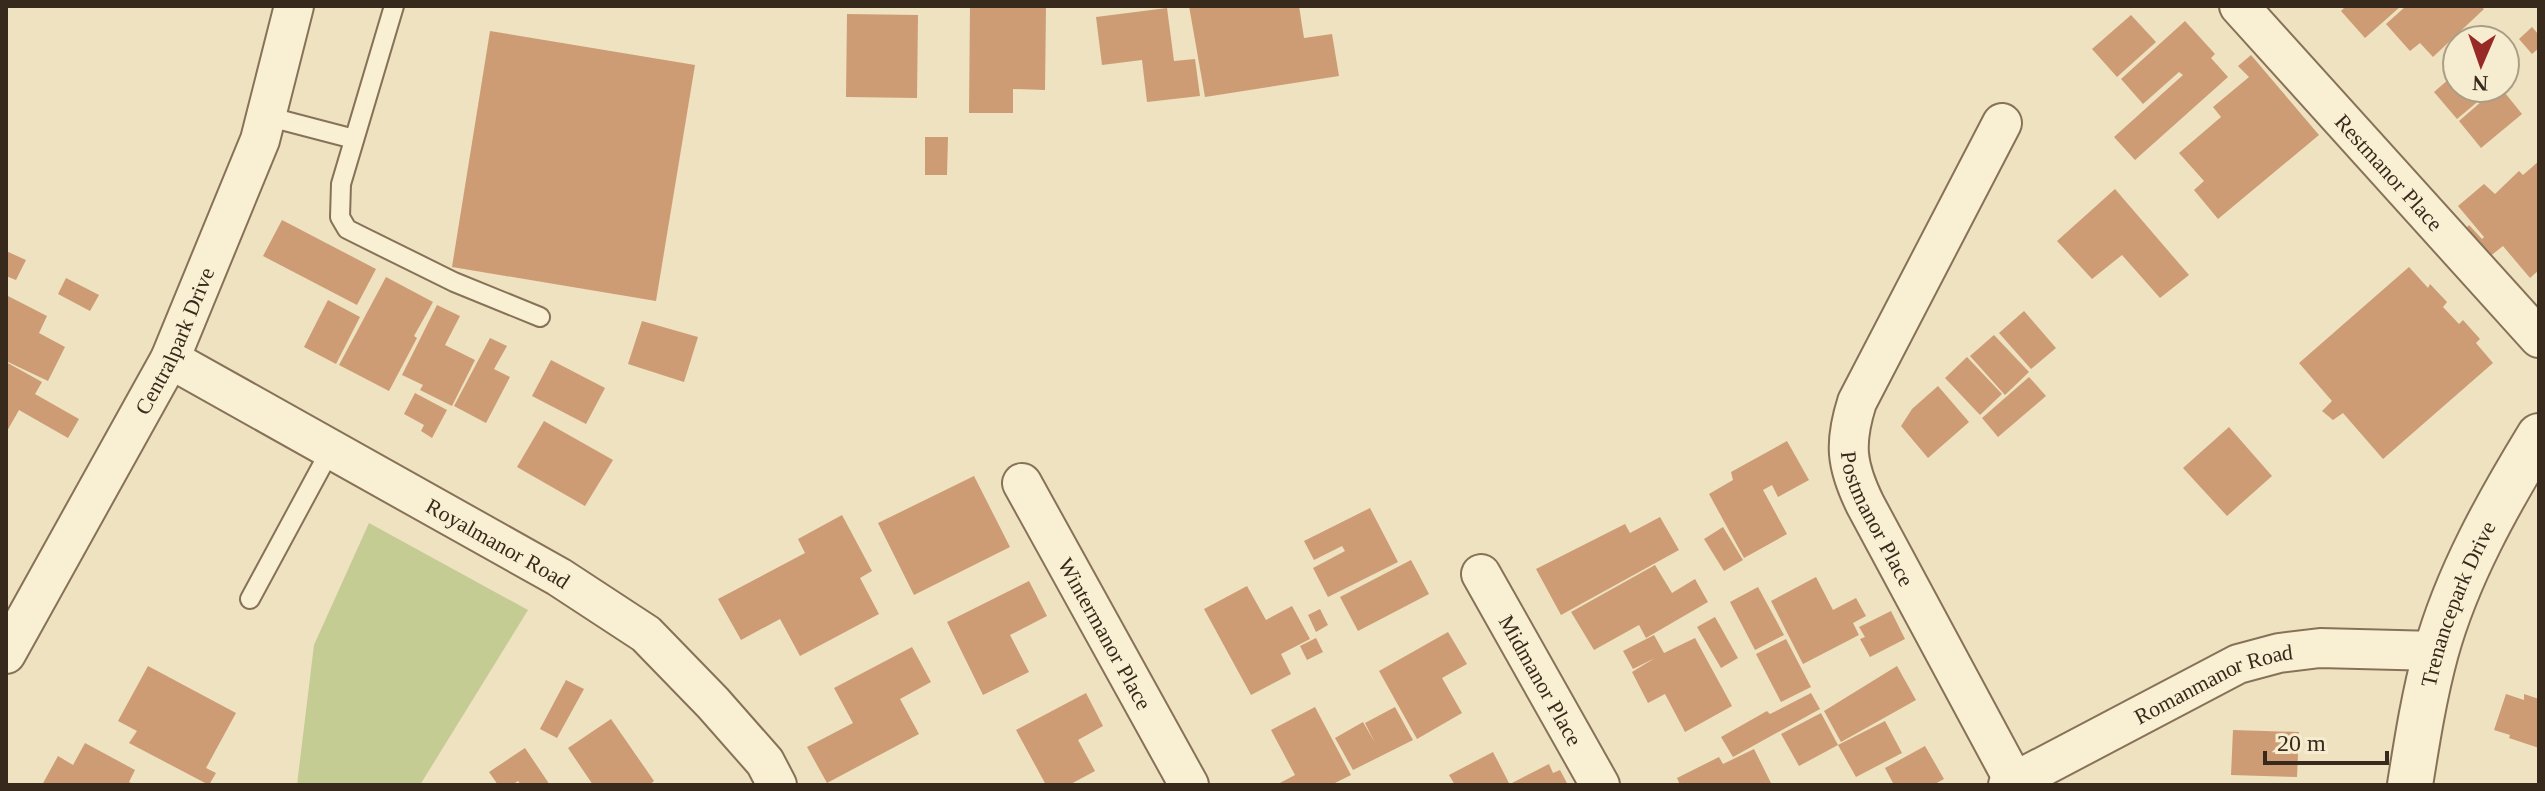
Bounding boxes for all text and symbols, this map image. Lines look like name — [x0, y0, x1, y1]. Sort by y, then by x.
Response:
north arrow — [2441, 24, 2521, 104]
text: N — [2472, 71, 2489, 96]
street label: Restmanor Place — [2330, 109, 2448, 236]
street label: Centralpark Drive — [130, 264, 219, 419]
street label: Postmanor Place — [1836, 450, 1919, 591]
street label: Royalmanor Road — [422, 493, 574, 594]
street label: Trenancepark Drive — [2416, 517, 2501, 689]
street label: Wintermanor Place — [1053, 553, 1157, 714]
street label: Midmanor Place — [1494, 611, 1587, 750]
street label: Romanmanor Road — [2130, 639, 2294, 729]
scale bar — [2265, 715, 2387, 765]
text: 20 m — [2277, 730, 2326, 756]

